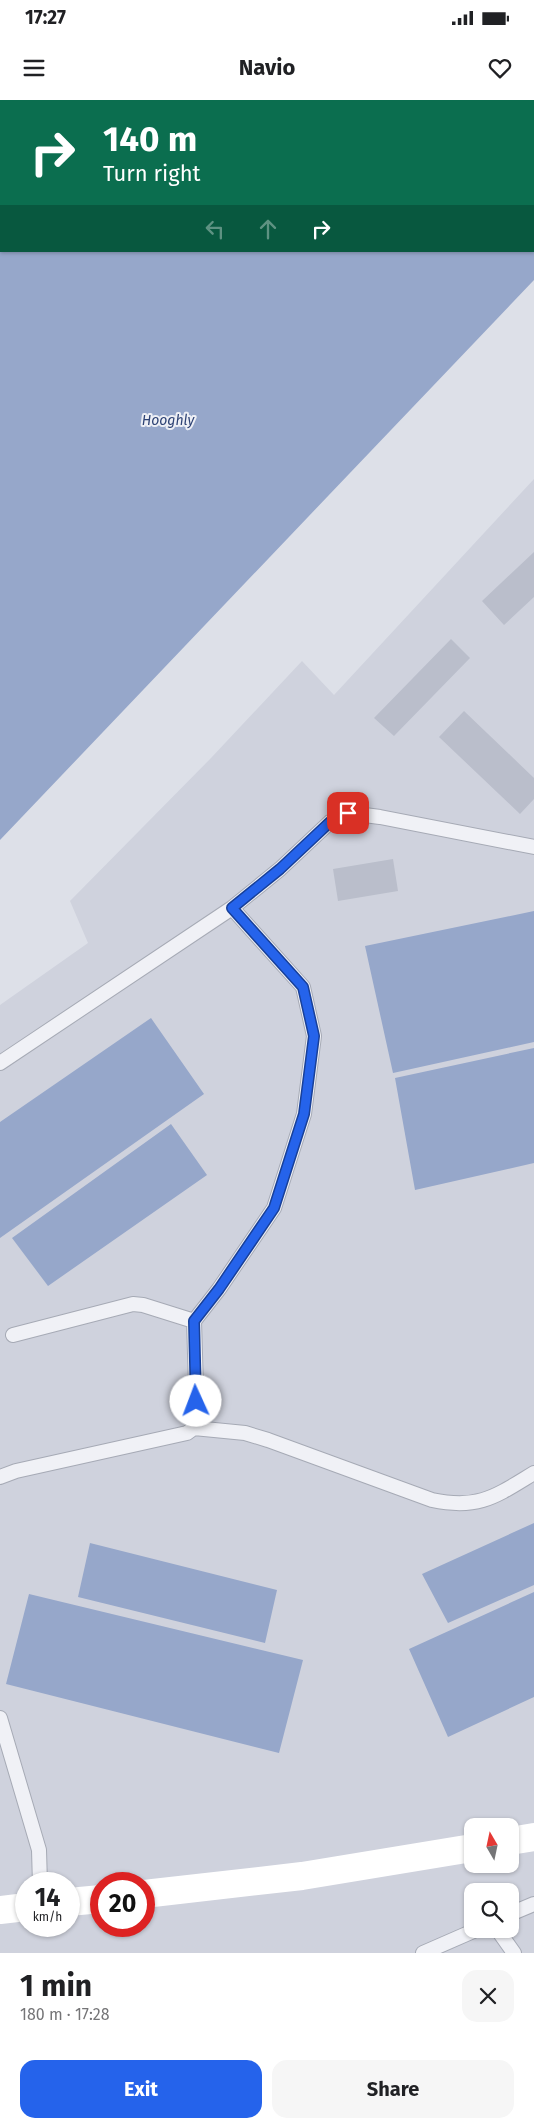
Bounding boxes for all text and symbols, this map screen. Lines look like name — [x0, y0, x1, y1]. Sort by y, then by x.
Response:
text: 17:27 — [25, 6, 66, 29]
icon: menu — [20, 54, 48, 82]
text: Navio — [239, 54, 295, 81]
icon: heart — [486, 54, 514, 82]
text: 140 m — [103, 118, 197, 160]
icon: right — [20, 120, 85, 185]
text: Turn right — [103, 160, 200, 187]
icon: left — [201, 215, 229, 243]
icon: ahead — [254, 215, 282, 243]
icon: right — [307, 215, 335, 243]
water label: Hooghly — [142, 412, 195, 429]
pin — [327, 792, 369, 834]
icon: arrive — [334, 799, 362, 827]
position arrow — [169, 1374, 221, 1426]
north arrow — [464, 1818, 519, 1872]
map controls — [464, 1818, 519, 1938]
speed limit sign: 20 — [90, 1872, 155, 1937]
text: 14 — [35, 1883, 60, 1913]
button: search — [464, 1883, 519, 1938]
text: km/h — [33, 1910, 62, 1924]
text: 1 min — [20, 1968, 92, 2004]
button: close — [462, 1970, 514, 2022]
text: 180 m · 17:28 — [20, 2005, 110, 2024]
button: Exit — [20, 2060, 262, 2118]
button: Share — [272, 2060, 514, 2118]

